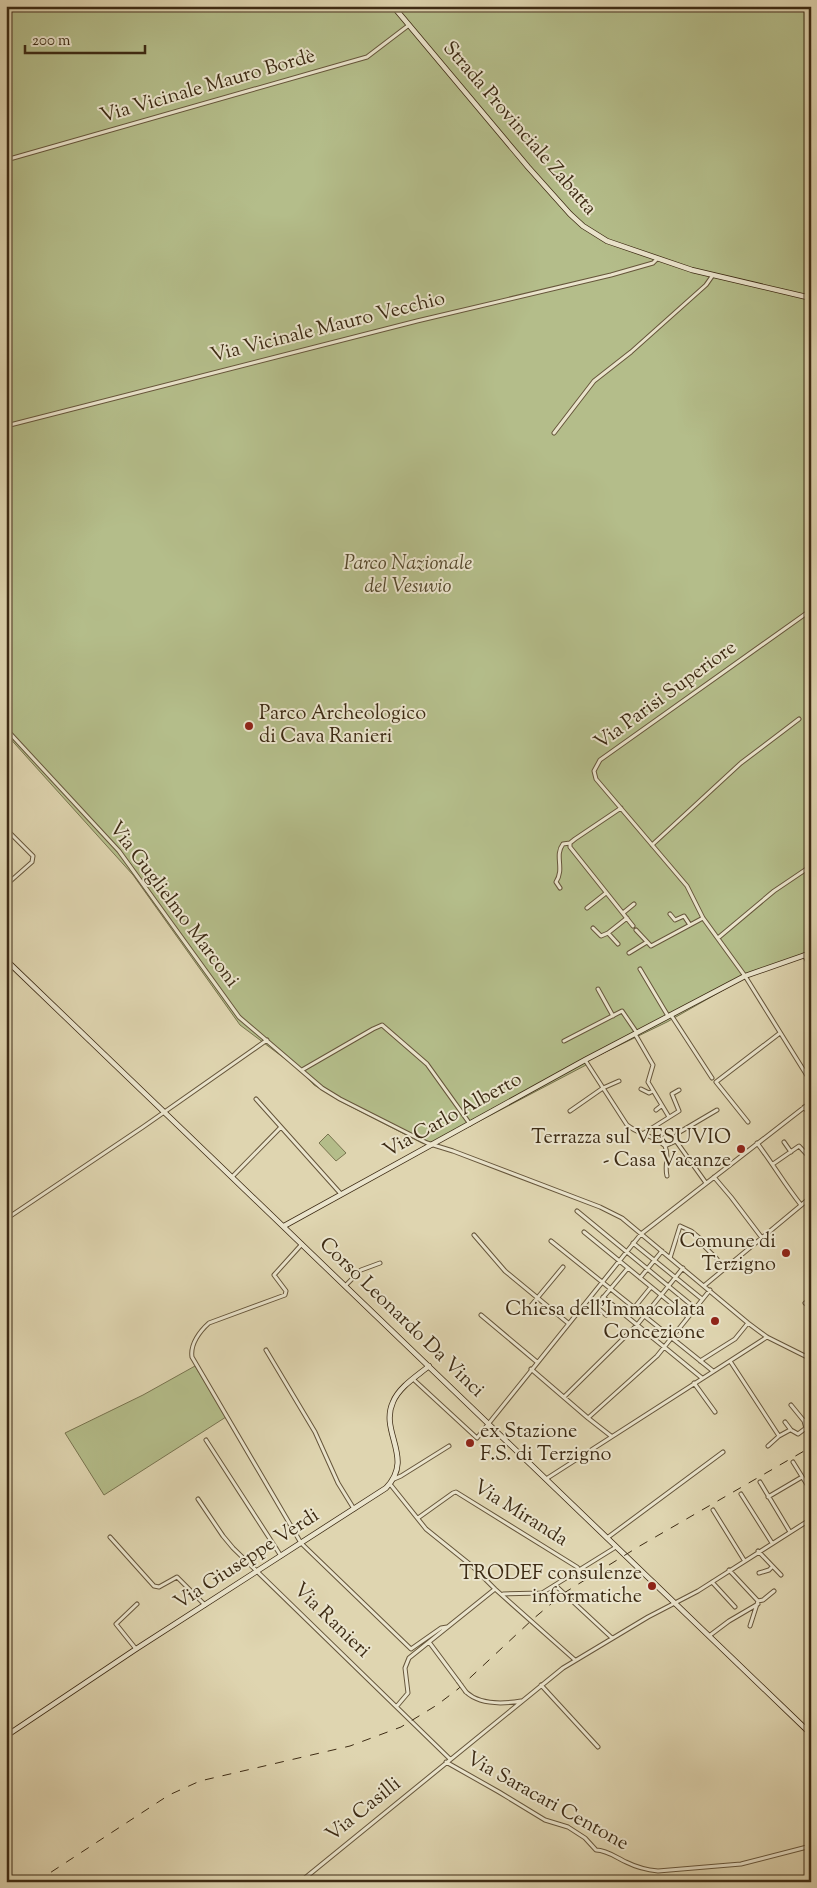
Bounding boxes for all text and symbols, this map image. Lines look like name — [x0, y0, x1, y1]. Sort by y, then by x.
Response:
scale bar — [25, 22, 145, 54]
text: 200 m — [32, 31, 71, 52]
street label: Strada Provinciale Zabatta — [435, 35, 603, 223]
street label: Via Vicinale Mauro Bordè — [97, 42, 319, 132]
street label: Via Vicinale Mauro Vecchio — [208, 285, 448, 371]
park label: Parco Nazionale del Vesuvio — [344, 550, 472, 602]
street label: Via Parisi Superiore — [589, 634, 743, 758]
place label: Parco Archeologico di Cava Ranieri — [259, 700, 426, 752]
marker: Parco Archeologico di Cava Ranieri — [243, 720, 255, 732]
street label: Via Guglielmo Marconi — [101, 816, 245, 994]
street label: Via Carlo Alberto — [378, 1066, 528, 1166]
place label: Terrazza sul VESUVIO - Casa Vacanze — [531, 1124, 731, 1176]
marker: Terrazza sul VESUVIO - Casa Vacanze — [735, 1143, 747, 1155]
place label: Comune di Terzigno — [679, 1228, 776, 1280]
street label: Corso Leonardo Da Vinci — [312, 1231, 491, 1405]
marker: Comune di Terzigno — [780, 1247, 792, 1259]
place label: Chiesa dell'Immacolata Concezione — [505, 1296, 705, 1348]
marker: Chiesa dell'Immacolata Concezione — [709, 1315, 721, 1327]
place label: ex Stazione F.S. di Terzigno — [480, 1418, 612, 1470]
marker: ex Stazione F.S. di Terzigno — [464, 1437, 476, 1449]
street label: Via Miranda — [467, 1473, 573, 1555]
street label: Via Giuseppe Verdi — [169, 1502, 326, 1618]
place label: TRODEF consulenze informatiche — [459, 1560, 642, 1612]
street label: Via Ranieri — [286, 1577, 376, 1666]
marker: TRODEF consulenze informatiche — [646, 1580, 658, 1592]
street label: Via Saracari Centone — [460, 1745, 634, 1859]
street label: Via Casilli — [320, 1770, 408, 1849]

